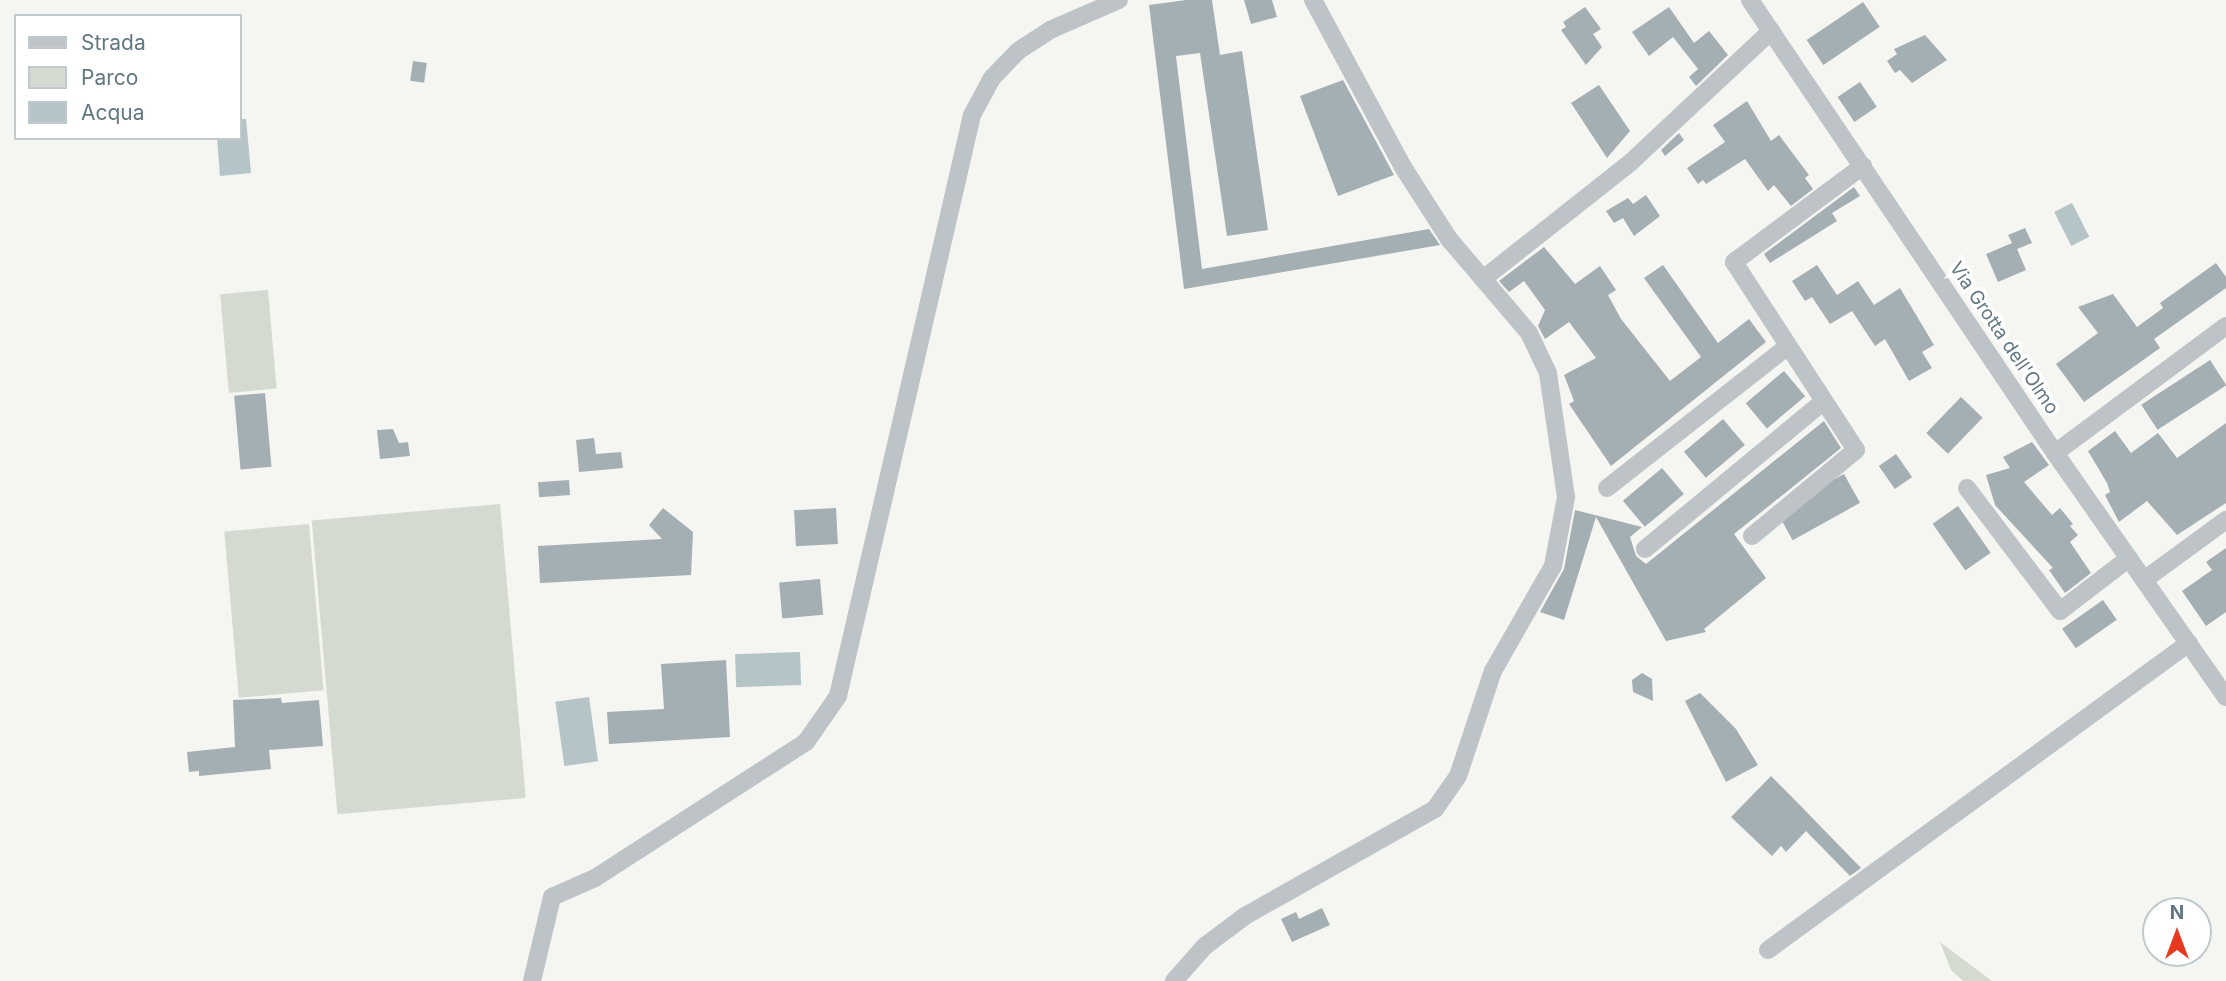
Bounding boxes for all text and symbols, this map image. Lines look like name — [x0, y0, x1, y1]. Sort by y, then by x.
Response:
legend — [14, 14, 242, 140]
text: Strada — [81, 30, 146, 55]
text: Parco — [81, 65, 138, 90]
text: Acqua — [81, 100, 145, 125]
street label: Via Grotta dell'Olmo — [1945, 257, 2063, 419]
north arrow — [2142, 897, 2212, 967]
text: N — [2170, 901, 2184, 924]

